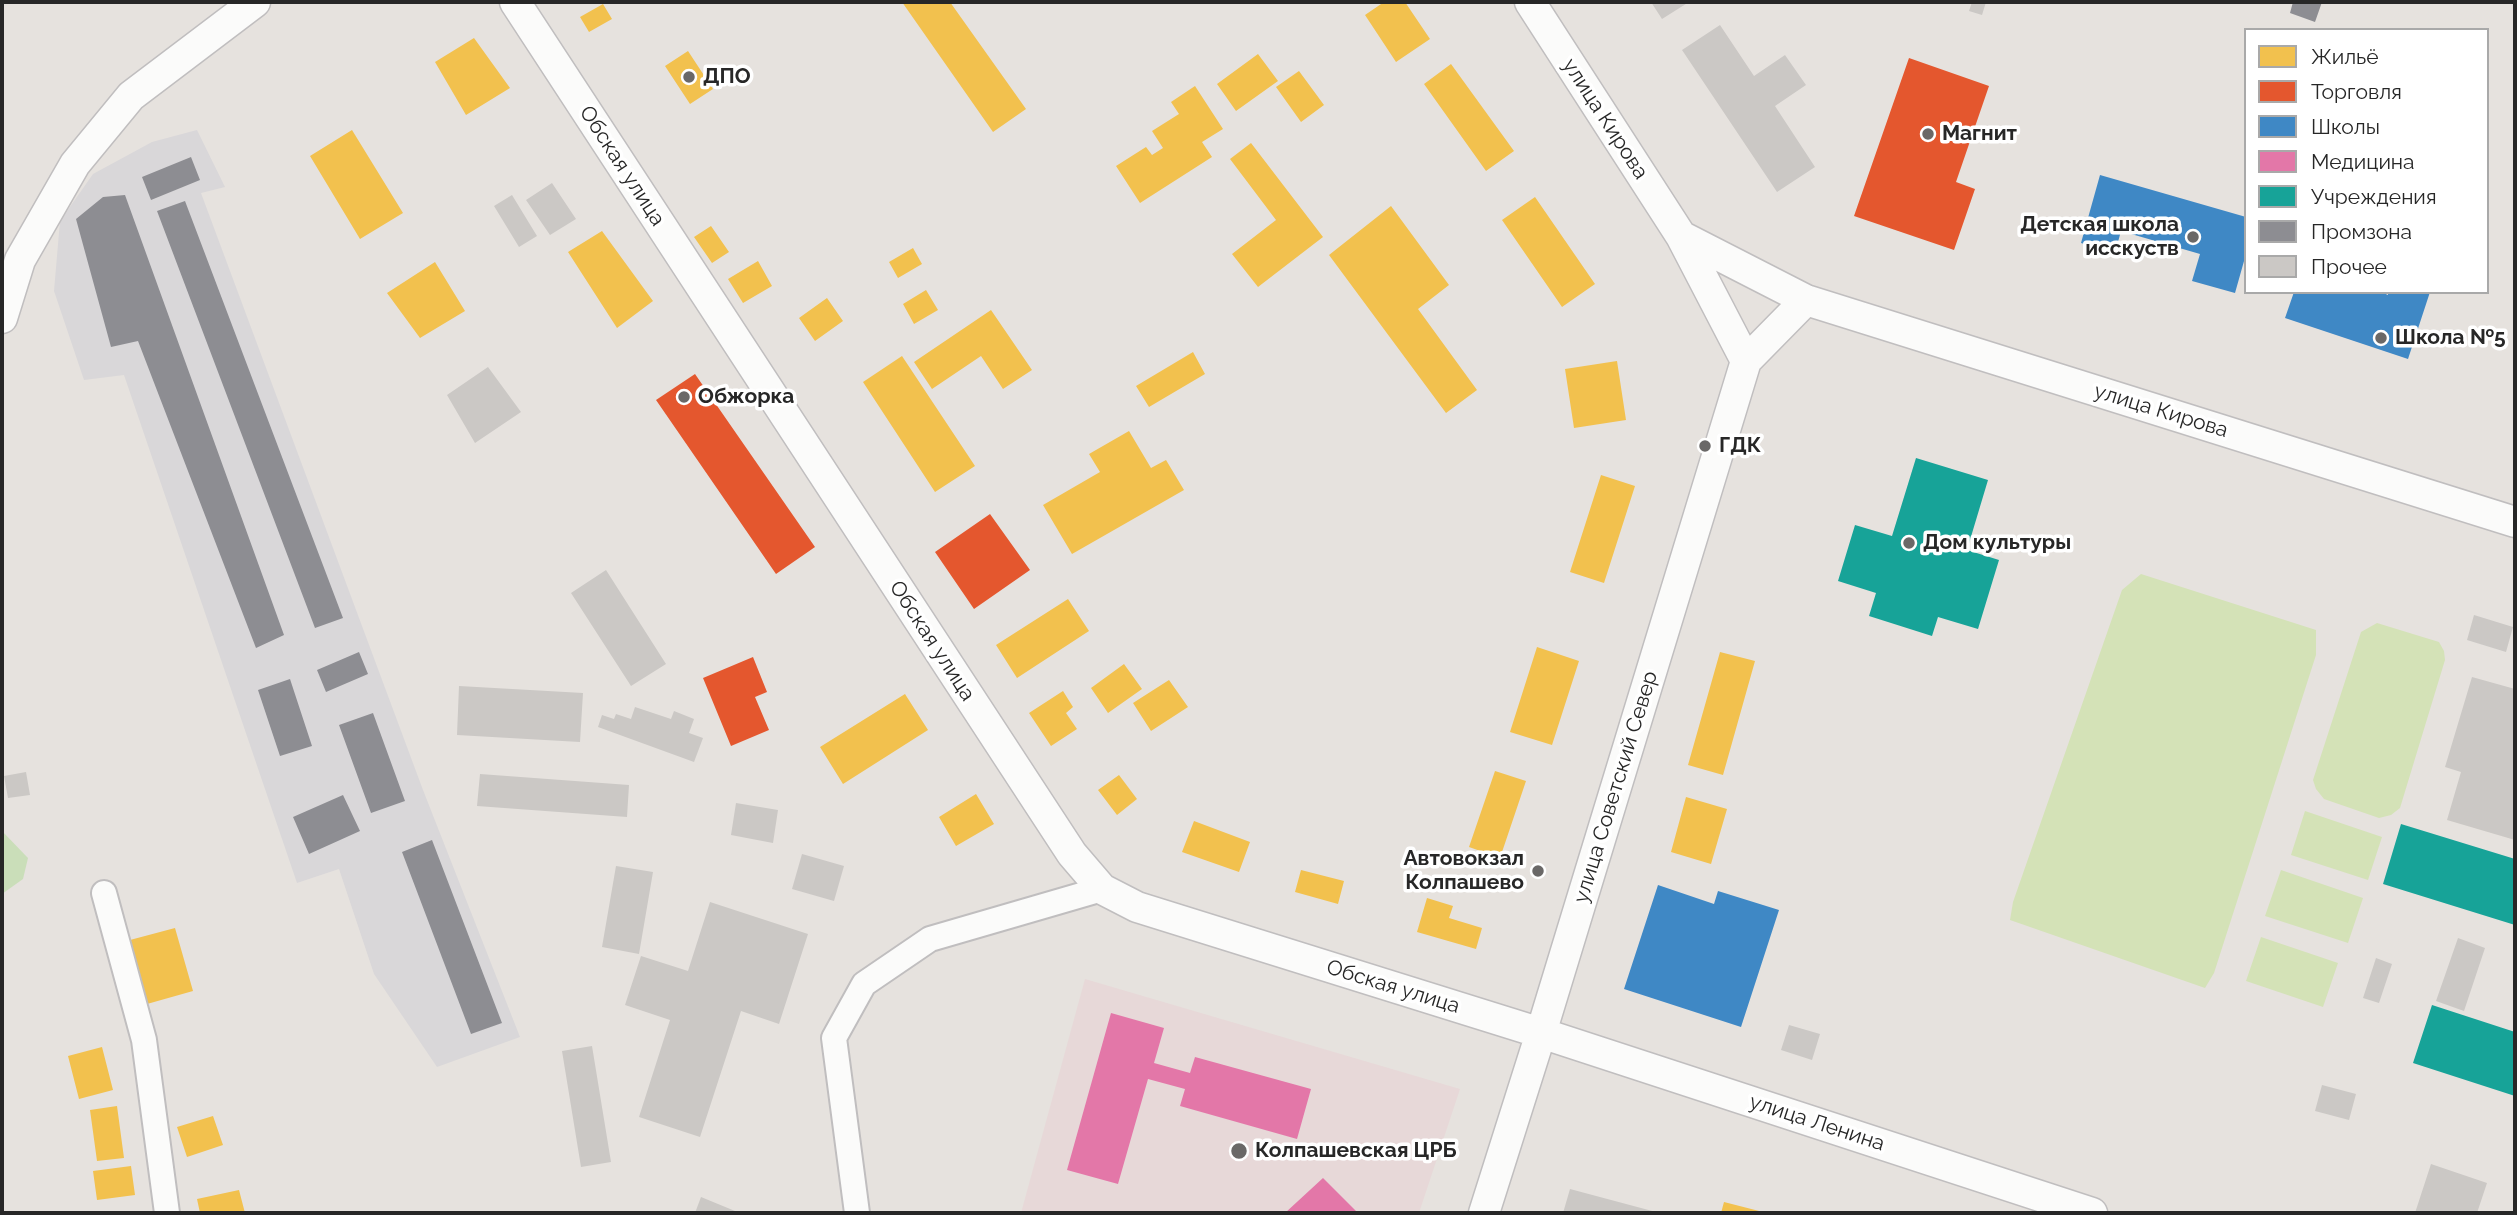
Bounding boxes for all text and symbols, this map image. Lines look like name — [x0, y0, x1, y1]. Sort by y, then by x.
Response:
legend — [2244, 28, 2489, 294]
text: Жильё — [2311, 44, 2379, 69]
street label: улица Кирова — [1557, 54, 1653, 184]
place label: ДПО — [703, 64, 751, 90]
marker: ДПО — [681, 69, 697, 85]
text: Торговля — [2311, 79, 2402, 104]
street label: Обская улица — [574, 101, 670, 231]
text: Школы — [2311, 114, 2380, 139]
place label: Магнит — [1942, 121, 2017, 147]
marker: Магнит — [1920, 126, 1936, 142]
text: Медицина — [2311, 149, 2415, 174]
text: Учреждения — [2311, 184, 2437, 209]
place label: Детская школа исскуств — [2020, 212, 2179, 262]
text: Промзона — [2311, 219, 2412, 244]
marker: Детская школа исскуств — [2185, 229, 2201, 245]
text: Прочее — [2311, 254, 2387, 279]
place label: Школа №5 — [2395, 325, 2506, 351]
marker: Школа №5 — [2373, 330, 2389, 346]
street label: улица Кирова — [2091, 379, 2231, 443]
place label: Обжорка — [698, 384, 794, 410]
marker: Обжорка — [676, 389, 692, 405]
place label: ГДК — [1719, 433, 1761, 459]
marker: ГДК — [1697, 438, 1713, 454]
place label: Дом культуры — [1923, 530, 2071, 556]
marker: Дом культуры — [1901, 535, 1917, 551]
street label: Обская улица — [884, 576, 980, 706]
street label: улица Советский Север — [1569, 668, 1663, 906]
place label: Автовокзал Колпашево — [1403, 846, 1524, 896]
marker: Автовокзал Колпашево — [1530, 863, 1546, 879]
street label: Обская улица — [1323, 955, 1463, 1019]
street label: улица Ленина — [1746, 1089, 1888, 1157]
place label: Колпашевская ЦРБ — [1255, 1138, 1456, 1164]
marker: Колпашевская ЦРБ — [1229, 1141, 1249, 1161]

